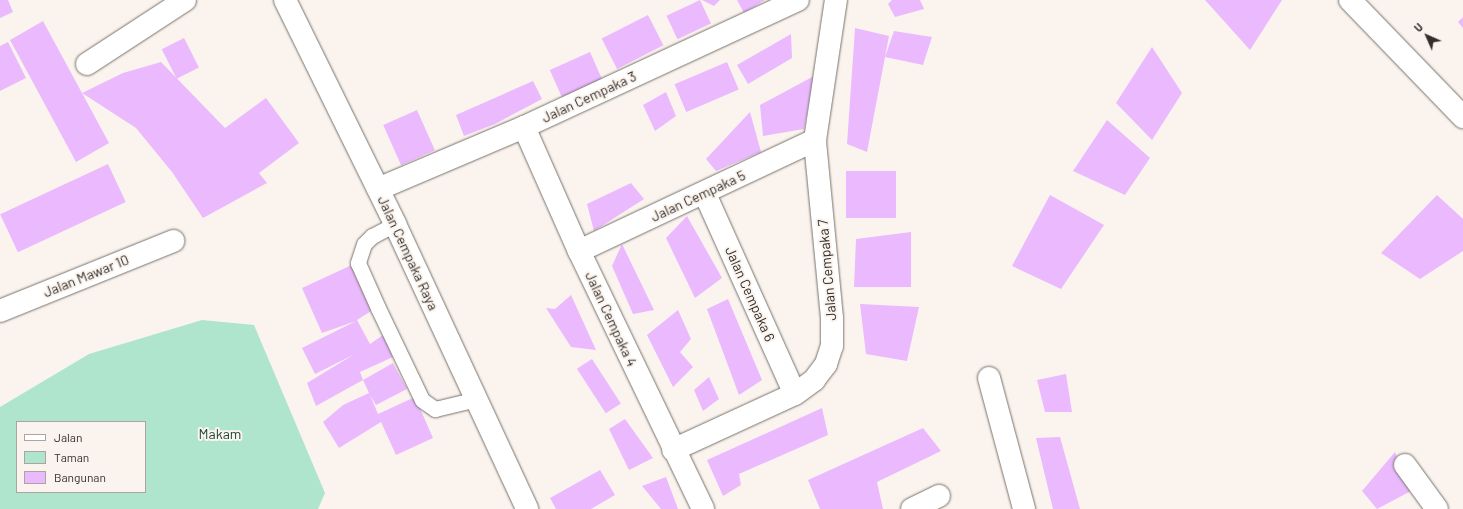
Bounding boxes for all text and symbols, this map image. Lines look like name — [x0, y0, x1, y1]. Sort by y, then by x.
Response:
north arrow — [1407, 16, 1447, 56]
text: U — [1411, 20, 1425, 34]
street label: Jalan Cempaka 3 — [539, 68, 639, 126]
street label: Jalan Cempaka 5 — [648, 167, 748, 225]
street label: Jalan Cempaka Raya — [374, 193, 442, 313]
street label: Jalan Cempaka 7 — [814, 219, 840, 321]
street label: Jalan Cempaka 6 — [721, 244, 779, 344]
street label: Jalan Mawar 10 — [41, 251, 131, 301]
street label: Jalan Cempaka 4 — [582, 269, 640, 369]
legend — [16, 421, 146, 493]
park label: Makam — [199, 426, 241, 442]
text: Jalan — [54, 430, 82, 444]
text: Taman — [54, 450, 89, 464]
text: Bangunan — [54, 470, 106, 484]

